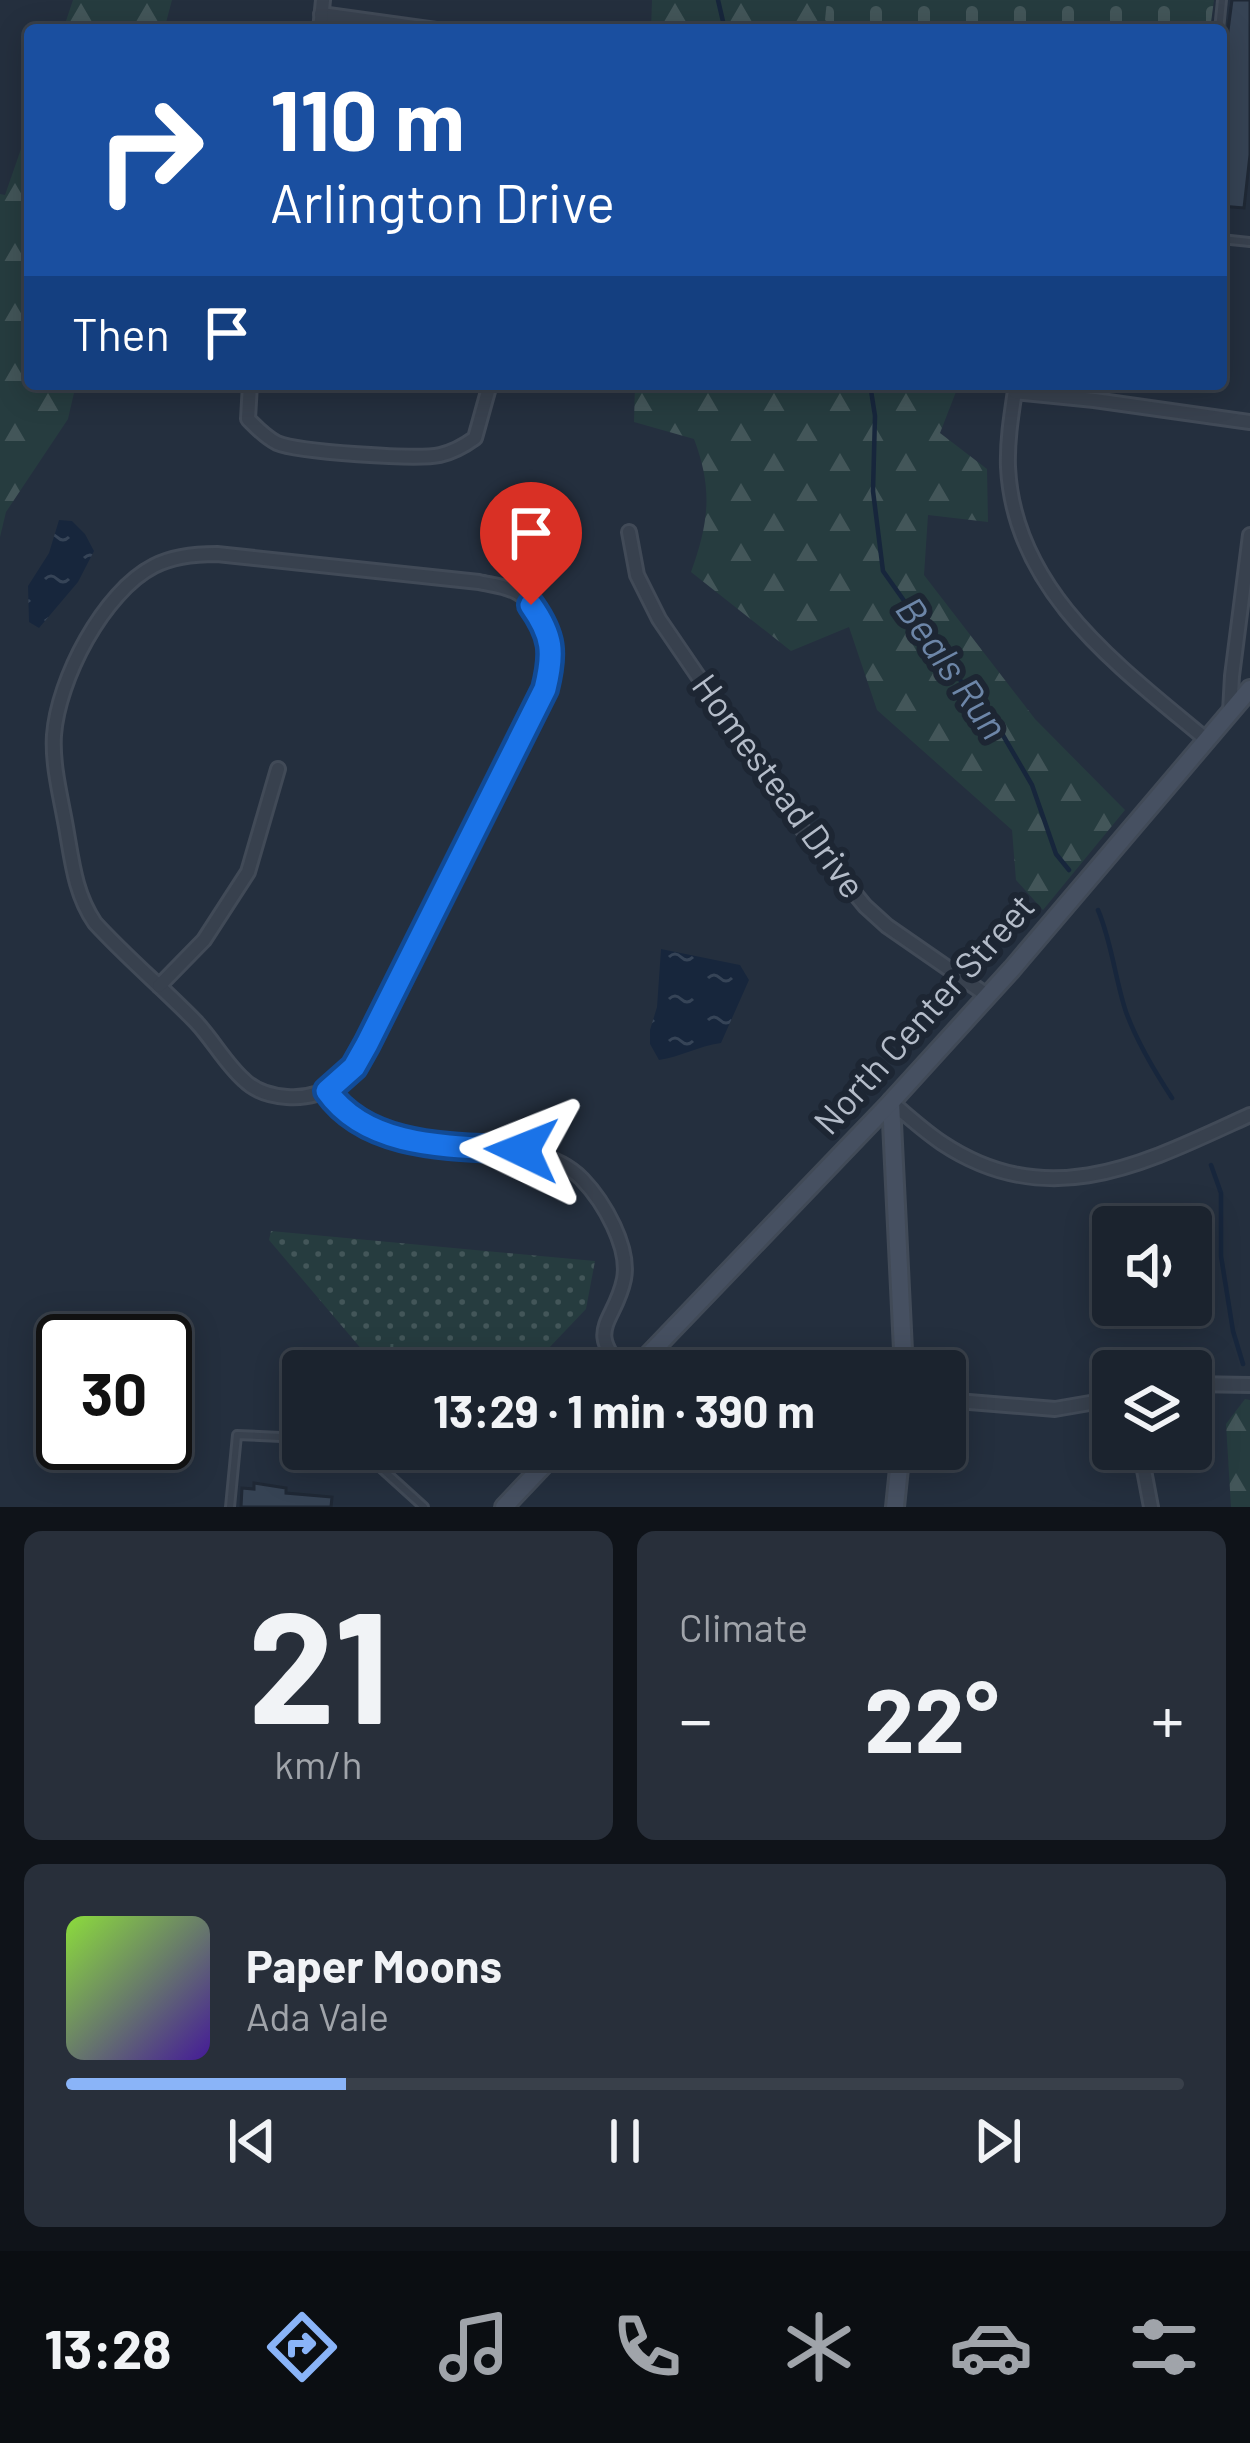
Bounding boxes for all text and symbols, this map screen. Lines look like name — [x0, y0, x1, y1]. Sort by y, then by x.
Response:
text: 110 m — [270, 67, 465, 168]
icon: right — [72, 72, 228, 228]
text: Arlington Drive — [270, 169, 615, 234]
icon: arrive — [194, 300, 260, 366]
text: Then — [72, 306, 170, 360]
pin — [480, 482, 582, 605]
icon: arrive — [498, 500, 564, 566]
water label: Beals Run — [887, 587, 1019, 747]
street label: Homestead Drive — [685, 665, 876, 905]
street label: North Center Street — [804, 884, 1042, 1142]
position arrow — [459, 1087, 585, 1213]
map controls — [1092, 1206, 1212, 1470]
button: sound — [1092, 1206, 1212, 1326]
speed limit sign: 30 — [36, 1314, 192, 1470]
button: layers — [1092, 1350, 1212, 1470]
text: 13:29 · 1 min · 390 m — [433, 1383, 815, 1437]
text: 21 — [248, 1568, 389, 1755]
text: Climate — [679, 1603, 808, 1650]
text: 22° — [864, 1663, 999, 1771]
text: − — [679, 1678, 712, 1757]
text: + — [1151, 1678, 1184, 1757]
text: km/h — [274, 1740, 363, 1787]
text: Paper Moons — [246, 1938, 502, 1992]
text: Ada Vale — [246, 1992, 389, 2039]
icon: previous — [219, 2108, 285, 2174]
icon: pause — [592, 2108, 658, 2174]
icon: next — [965, 2108, 1031, 2174]
icon: directions — [260, 2305, 344, 2389]
icon: music — [432, 2305, 516, 2389]
icon: phone — [605, 2305, 689, 2389]
icon: climate — [777, 2305, 861, 2389]
icon: car — [949, 2305, 1033, 2389]
icon: filters — [1122, 2305, 1206, 2389]
text: 13:28 — [44, 2315, 172, 2380]

